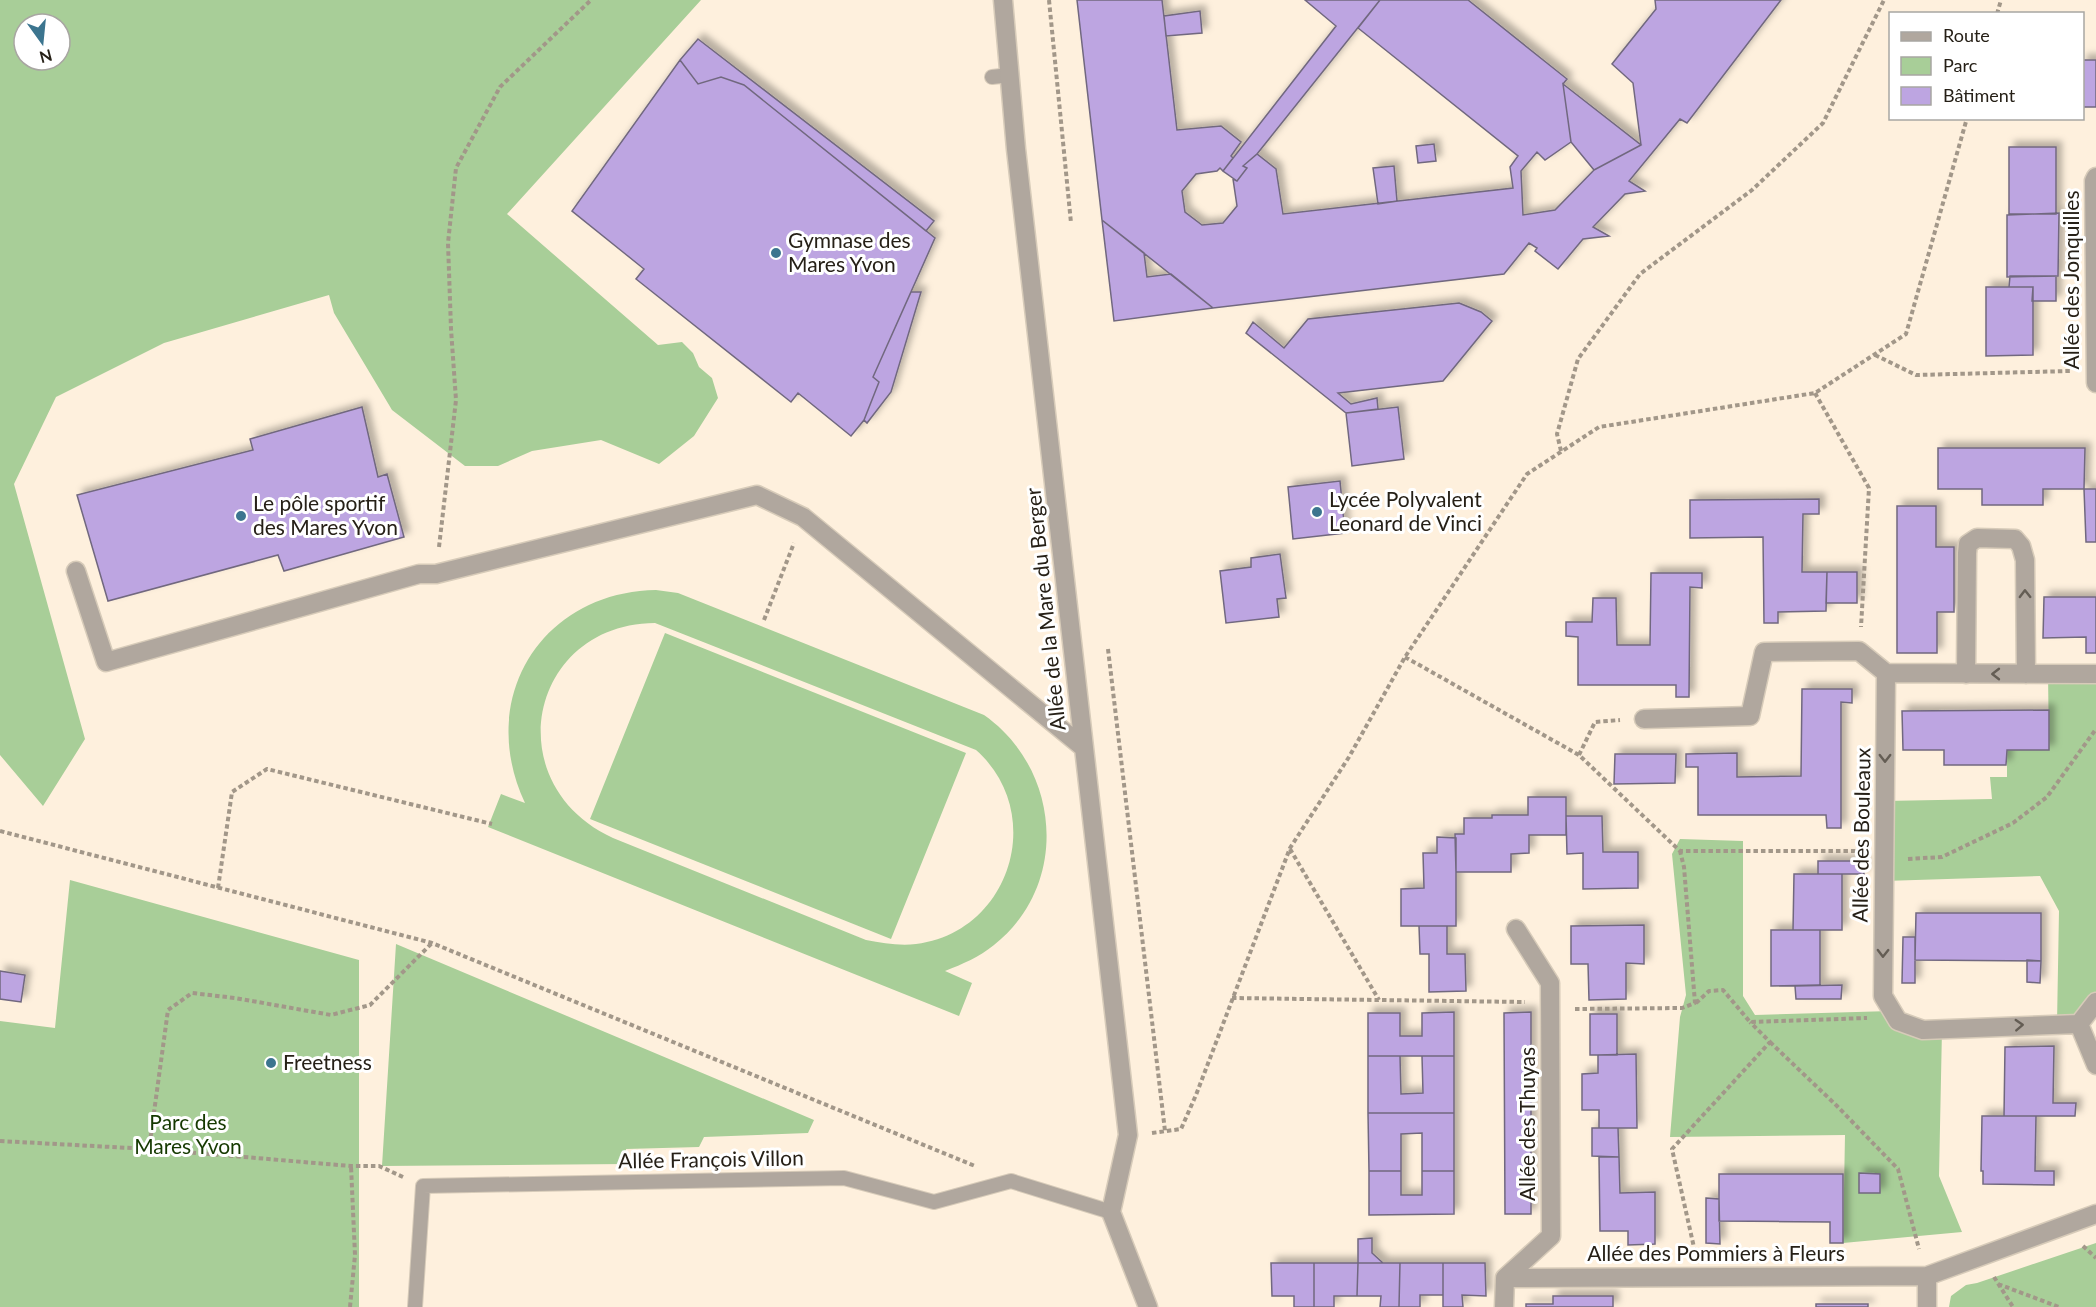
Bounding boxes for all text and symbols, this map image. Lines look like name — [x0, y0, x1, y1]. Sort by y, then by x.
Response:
north arrow — [12, 12, 72, 72]
legend — [1889, 12, 2084, 120]
text: Route — [1943, 24, 1990, 46]
text: N — [38, 46, 54, 68]
text: Parc — [1943, 54, 1978, 76]
text: Bâtiment — [1943, 84, 2016, 106]
street label: Allée des Jonquilles — [2058, 190, 2083, 370]
place label: Gymnase des Mares Yvon — [788, 227, 911, 276]
marker: Gymnase des Mares Yvon — [769, 246, 783, 260]
street label: Allée de la Mare du Berger — [1019, 486, 1070, 732]
place label: Lycée Polyvalent Leonard de Vinci — [1329, 486, 1482, 535]
place label: Le pôle sportif des Mares Yvon — [253, 490, 398, 539]
marker: Lycée Polyvalent Leonard de Vinci — [1310, 505, 1324, 519]
marker: Le pôle sportif des Mares Yvon — [234, 509, 248, 523]
one-way arrow — [2019, 590, 2031, 599]
one-way arrow — [1991, 668, 2000, 680]
street label: Allée des Bouleaux — [1846, 747, 1875, 922]
one-way arrow — [1879, 754, 1891, 763]
one-way arrow — [1877, 949, 1889, 958]
one-way arrow — [2014, 1019, 2023, 1032]
street label: Allée des Thuyas — [1514, 1047, 1539, 1201]
place label: Freetness — [283, 1049, 372, 1074]
marker: Freetness — [264, 1056, 278, 1070]
park label: Parc des Mares Yvon — [134, 1109, 242, 1158]
street label: Allée François Villon — [618, 1144, 804, 1173]
street label: Allée des Pommiers à Fleurs — [1587, 1240, 1845, 1265]

